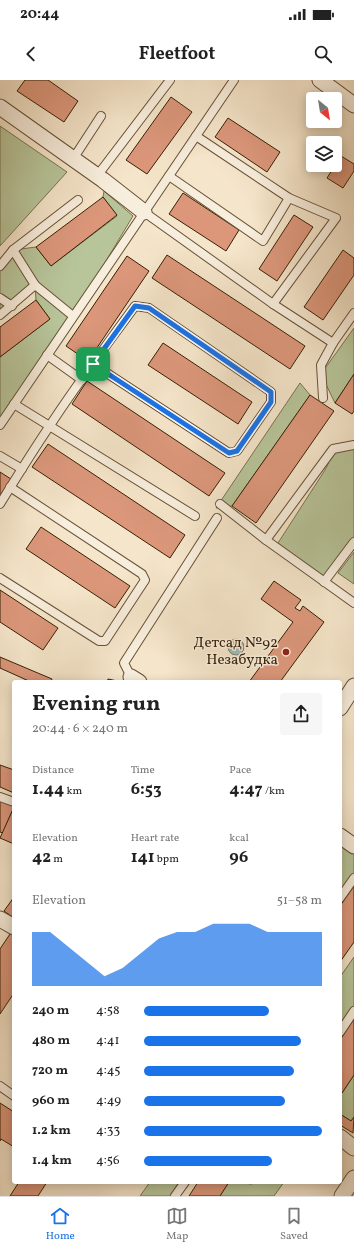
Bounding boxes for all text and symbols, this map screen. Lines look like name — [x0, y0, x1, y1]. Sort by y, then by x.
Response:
text: 20:44 — [20, 4, 59, 25]
text: Fleetfoot — [139, 42, 215, 67]
icon: back — [20, 43, 42, 65]
icon: search — [312, 43, 334, 65]
north arrow — [306, 92, 342, 128]
map controls — [306, 92, 342, 172]
button: layers — [306, 136, 342, 172]
pin — [76, 347, 110, 381]
icon: arrive — [82, 353, 104, 375]
place label: Детсад №92 Незабудка — [194, 633, 278, 671]
marker: Детсад №92 Незабудка — [281, 647, 291, 657]
text: Evening run — [32, 689, 161, 720]
button: share — [280, 693, 322, 735]
text: 20:44 · 6 × 240 m — [32, 720, 128, 738]
text: Distance — [32, 763, 74, 778]
text: Time — [131, 763, 155, 778]
text: Pace — [229, 763, 251, 778]
text: 1.44 — [32, 778, 64, 801]
text: 6:53 — [131, 778, 162, 801]
text: 4:47 — [229, 778, 263, 801]
text: km — [64, 784, 82, 799]
text: /km — [263, 784, 285, 799]
text: Elevation — [32, 831, 78, 846]
text: Heart rate — [131, 831, 179, 846]
text: kcal — [229, 831, 249, 846]
text: 42 — [32, 846, 51, 869]
text: 141 — [131, 846, 155, 869]
text: 96 — [229, 846, 248, 869]
text: m — [51, 852, 63, 867]
text: bpm — [155, 852, 179, 867]
text: Elevation — [32, 892, 86, 910]
text: 51–58 m — [277, 892, 322, 910]
text: 240 m — [32, 1002, 69, 1020]
text: 4:58 — [96, 1002, 120, 1020]
text: 480 m — [32, 1032, 70, 1050]
text: 4:41 — [96, 1032, 120, 1050]
text: 720 m — [32, 1062, 68, 1080]
text: 4:45 — [96, 1062, 120, 1080]
text: 960 m — [32, 1092, 70, 1110]
text: 4:49 — [96, 1092, 121, 1110]
text: 1.2 km — [32, 1122, 71, 1140]
text: 4:33 — [96, 1122, 120, 1140]
text: 1.4 km — [32, 1152, 72, 1170]
text: 4:56 — [96, 1152, 120, 1170]
tab: Home — [46, 1205, 75, 1244]
tab: Map — [166, 1205, 188, 1244]
tab: Saved — [280, 1205, 308, 1244]

